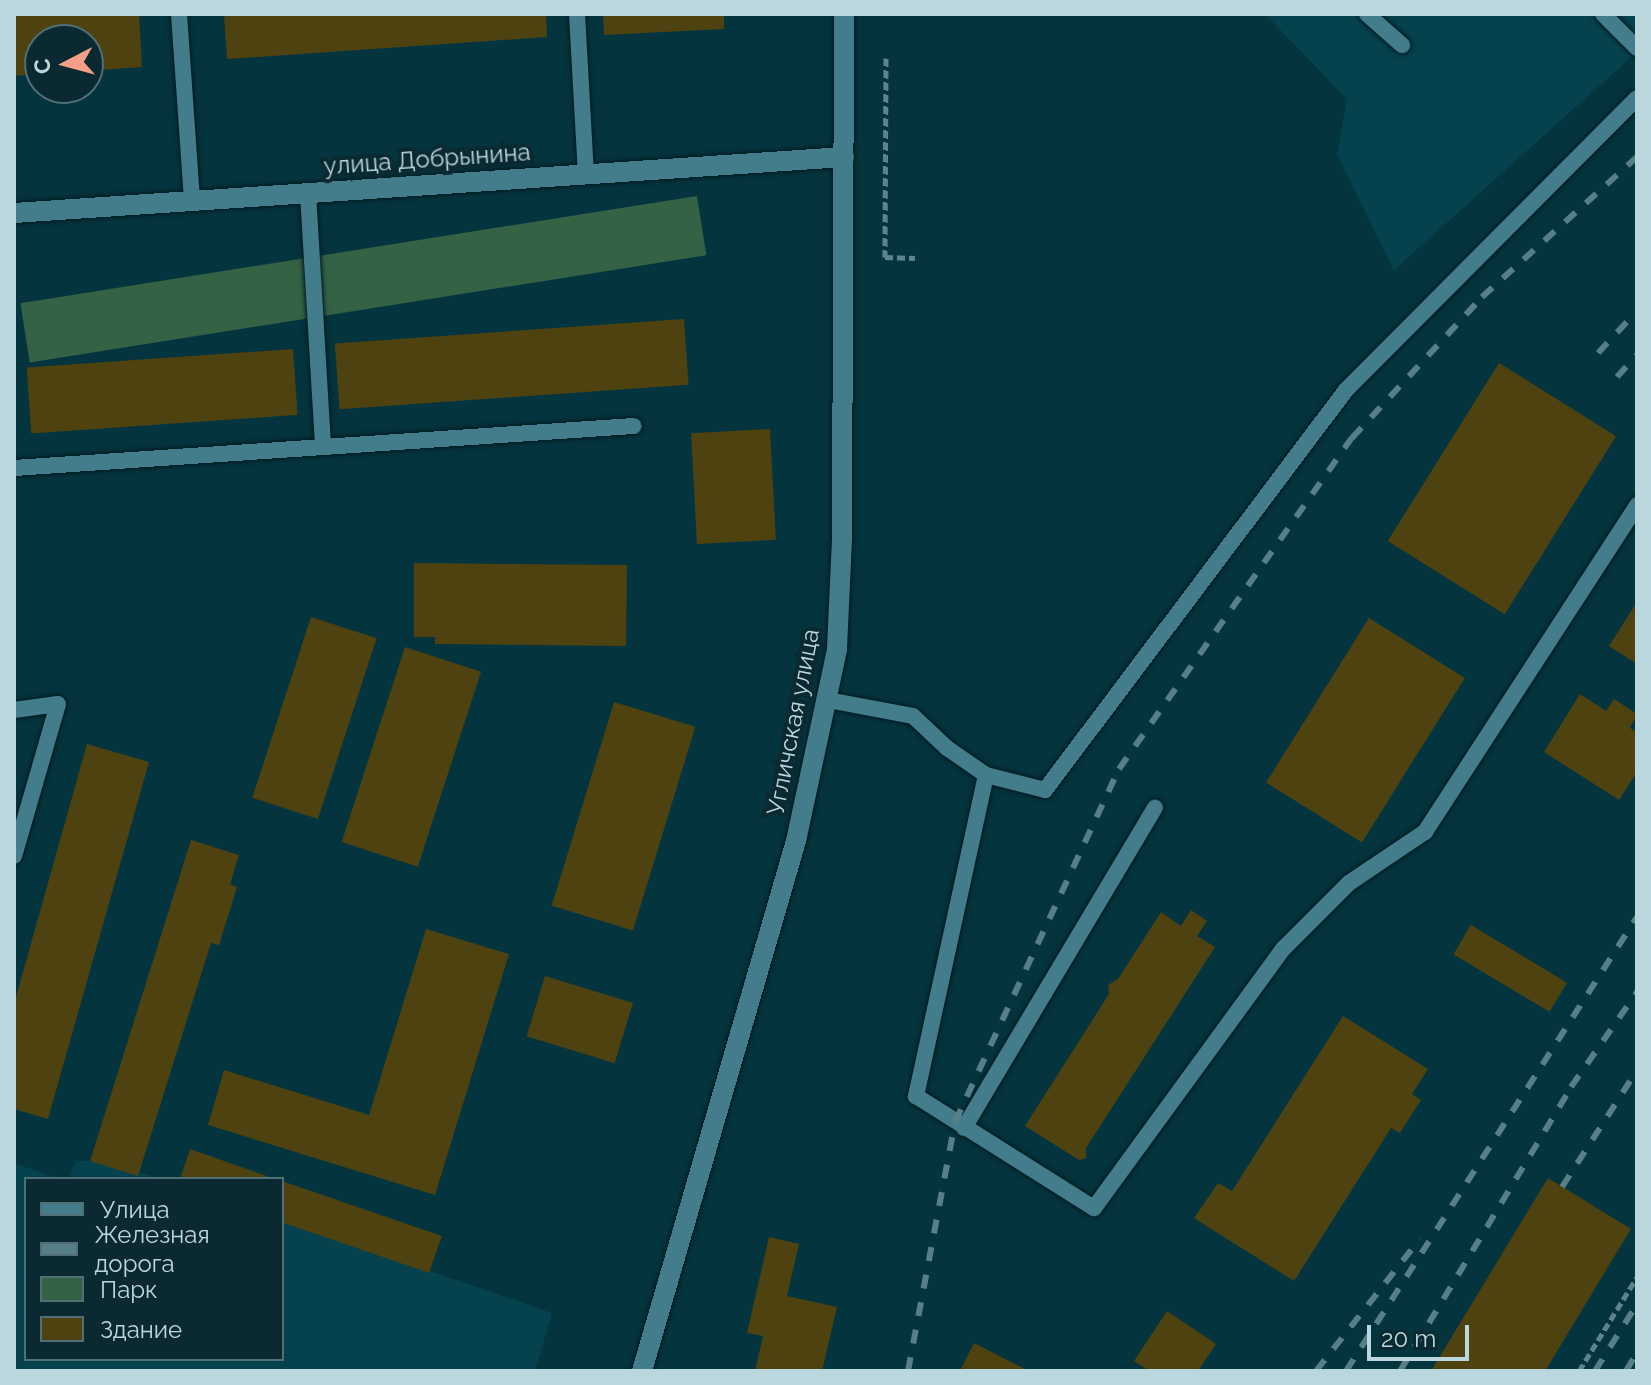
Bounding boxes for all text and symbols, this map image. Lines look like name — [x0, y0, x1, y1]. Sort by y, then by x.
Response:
north arrow — [24, 24, 104, 104]
text: С — [28, 57, 56, 75]
street label: улица Добрынина — [323, 137, 531, 181]
street label: Угличская улица — [761, 626, 825, 818]
legend — [24, 1177, 284, 1361]
text: Улица — [100, 1195, 170, 1224]
text: Железная дорога — [94, 1220, 210, 1278]
text: Парк — [100, 1275, 158, 1304]
scale bar — [1371, 1309, 1473, 1359]
text: Здание — [100, 1315, 182, 1344]
text: 20 m — [1381, 1324, 1436, 1353]

